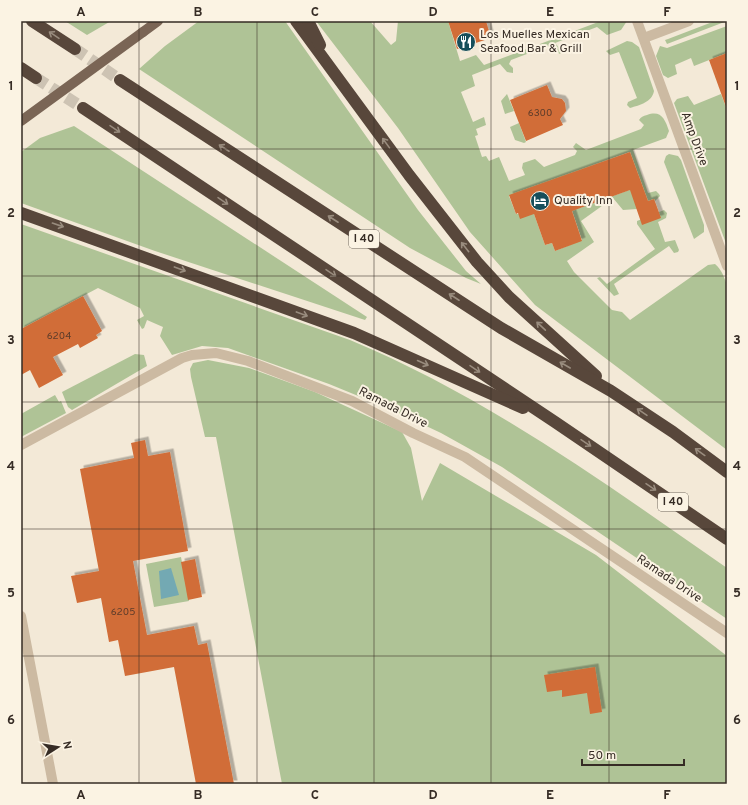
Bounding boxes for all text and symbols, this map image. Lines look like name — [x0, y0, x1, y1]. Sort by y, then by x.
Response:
text: A — [76, 5, 86, 21]
text: B — [194, 5, 203, 21]
text: C — [311, 5, 319, 21]
text: D — [428, 5, 438, 21]
text: E — [546, 5, 554, 21]
text: F — [663, 5, 671, 21]
place label: Los Muelles Mexican Seafood Bar & Grill — [480, 27, 590, 57]
one-way arrow — [48, 31, 59, 39]
restaurant icon: Los Muelles Mexican Seafood Bar & Grill — [455, 31, 477, 53]
text: 1 — [8, 79, 14, 95]
text: 1 — [734, 79, 740, 95]
house number: 6300 — [528, 107, 552, 120]
street label: Amp Drive — [677, 110, 711, 168]
one-way arrow — [109, 125, 120, 133]
one-way arrow — [382, 138, 390, 149]
one-way arrow — [219, 144, 230, 152]
hotel icon: Quality Inn — [529, 190, 551, 212]
place label: Quality Inn — [554, 193, 613, 209]
one-way arrow — [217, 197, 228, 205]
text: 2 — [7, 206, 15, 222]
text: 2 — [733, 206, 741, 222]
one-way arrow — [328, 215, 339, 223]
one-way arrow — [51, 222, 64, 229]
road number: I 40 — [349, 230, 379, 248]
one-way arrow — [461, 241, 469, 252]
one-way arrow — [174, 266, 186, 274]
one-way arrow — [326, 269, 337, 277]
one-way arrow — [448, 293, 460, 301]
one-way arrow — [296, 310, 308, 318]
one-way arrow — [536, 322, 547, 331]
house number: 6204 — [47, 330, 71, 343]
text: 3 — [7, 333, 15, 349]
text: 3 — [733, 333, 741, 349]
one-way arrow — [416, 360, 428, 367]
one-way arrow — [559, 360, 571, 368]
one-way arrow — [469, 364, 480, 373]
street label: Ramada Drive — [356, 384, 430, 432]
one-way arrow — [636, 407, 648, 415]
one-way arrow — [581, 439, 592, 448]
one-way arrow — [695, 448, 706, 457]
text: 4 — [7, 459, 15, 475]
text: 4 — [733, 459, 741, 475]
one-way arrow — [645, 483, 656, 491]
road number: I 40 — [658, 493, 688, 511]
street label: Ramada Drive — [633, 551, 705, 607]
text: 5 — [7, 586, 15, 602]
text: 5 — [733, 586, 741, 602]
house number: 6205 — [111, 606, 135, 619]
text: 6 — [7, 713, 15, 729]
text: 6 — [733, 713, 741, 729]
north arrow — [38, 727, 78, 767]
text: N — [59, 740, 74, 750]
scale bar — [582, 741, 684, 767]
text: 50 m — [588, 748, 616, 764]
text: A — [76, 788, 86, 804]
text: B — [194, 788, 203, 804]
text: C — [311, 788, 319, 804]
text: D — [428, 788, 438, 804]
text: E — [546, 788, 554, 804]
text: F — [663, 788, 671, 804]

